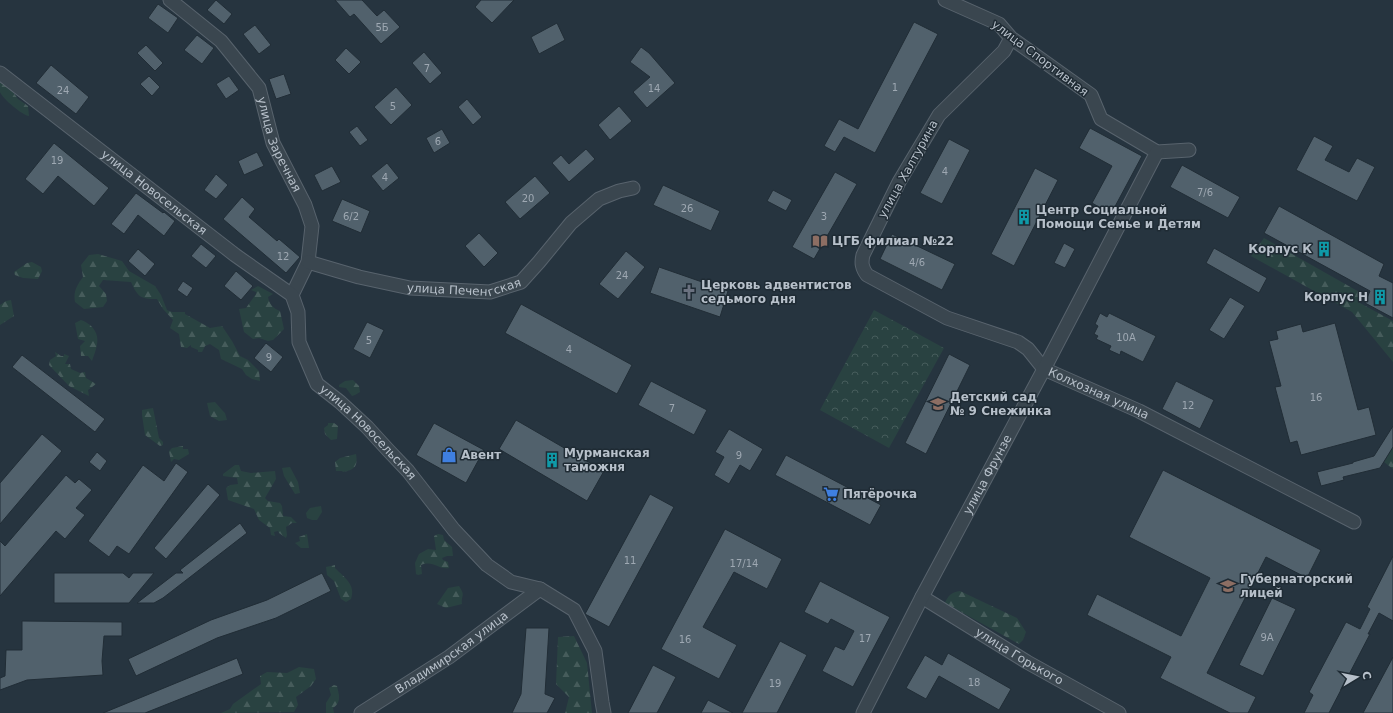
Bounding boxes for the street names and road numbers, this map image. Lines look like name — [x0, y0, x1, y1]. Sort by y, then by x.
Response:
street label: улица Спортивная — [989, 17, 1091, 99]
street label: улица Заречная — [255, 95, 304, 194]
street label: улица Халтурина — [875, 118, 941, 220]
street label: улица Новосельская — [99, 147, 210, 238]
street label: улица Печенгская — [407, 275, 523, 299]
street label: Колхозная улица — [1046, 365, 1151, 422]
street label: улица Новосельская — [317, 382, 419, 483]
street label: улица Фрунзе — [960, 432, 1015, 517]
street label: Владимирская улица — [393, 608, 511, 696]
street label: улица Горького — [973, 625, 1066, 688]

